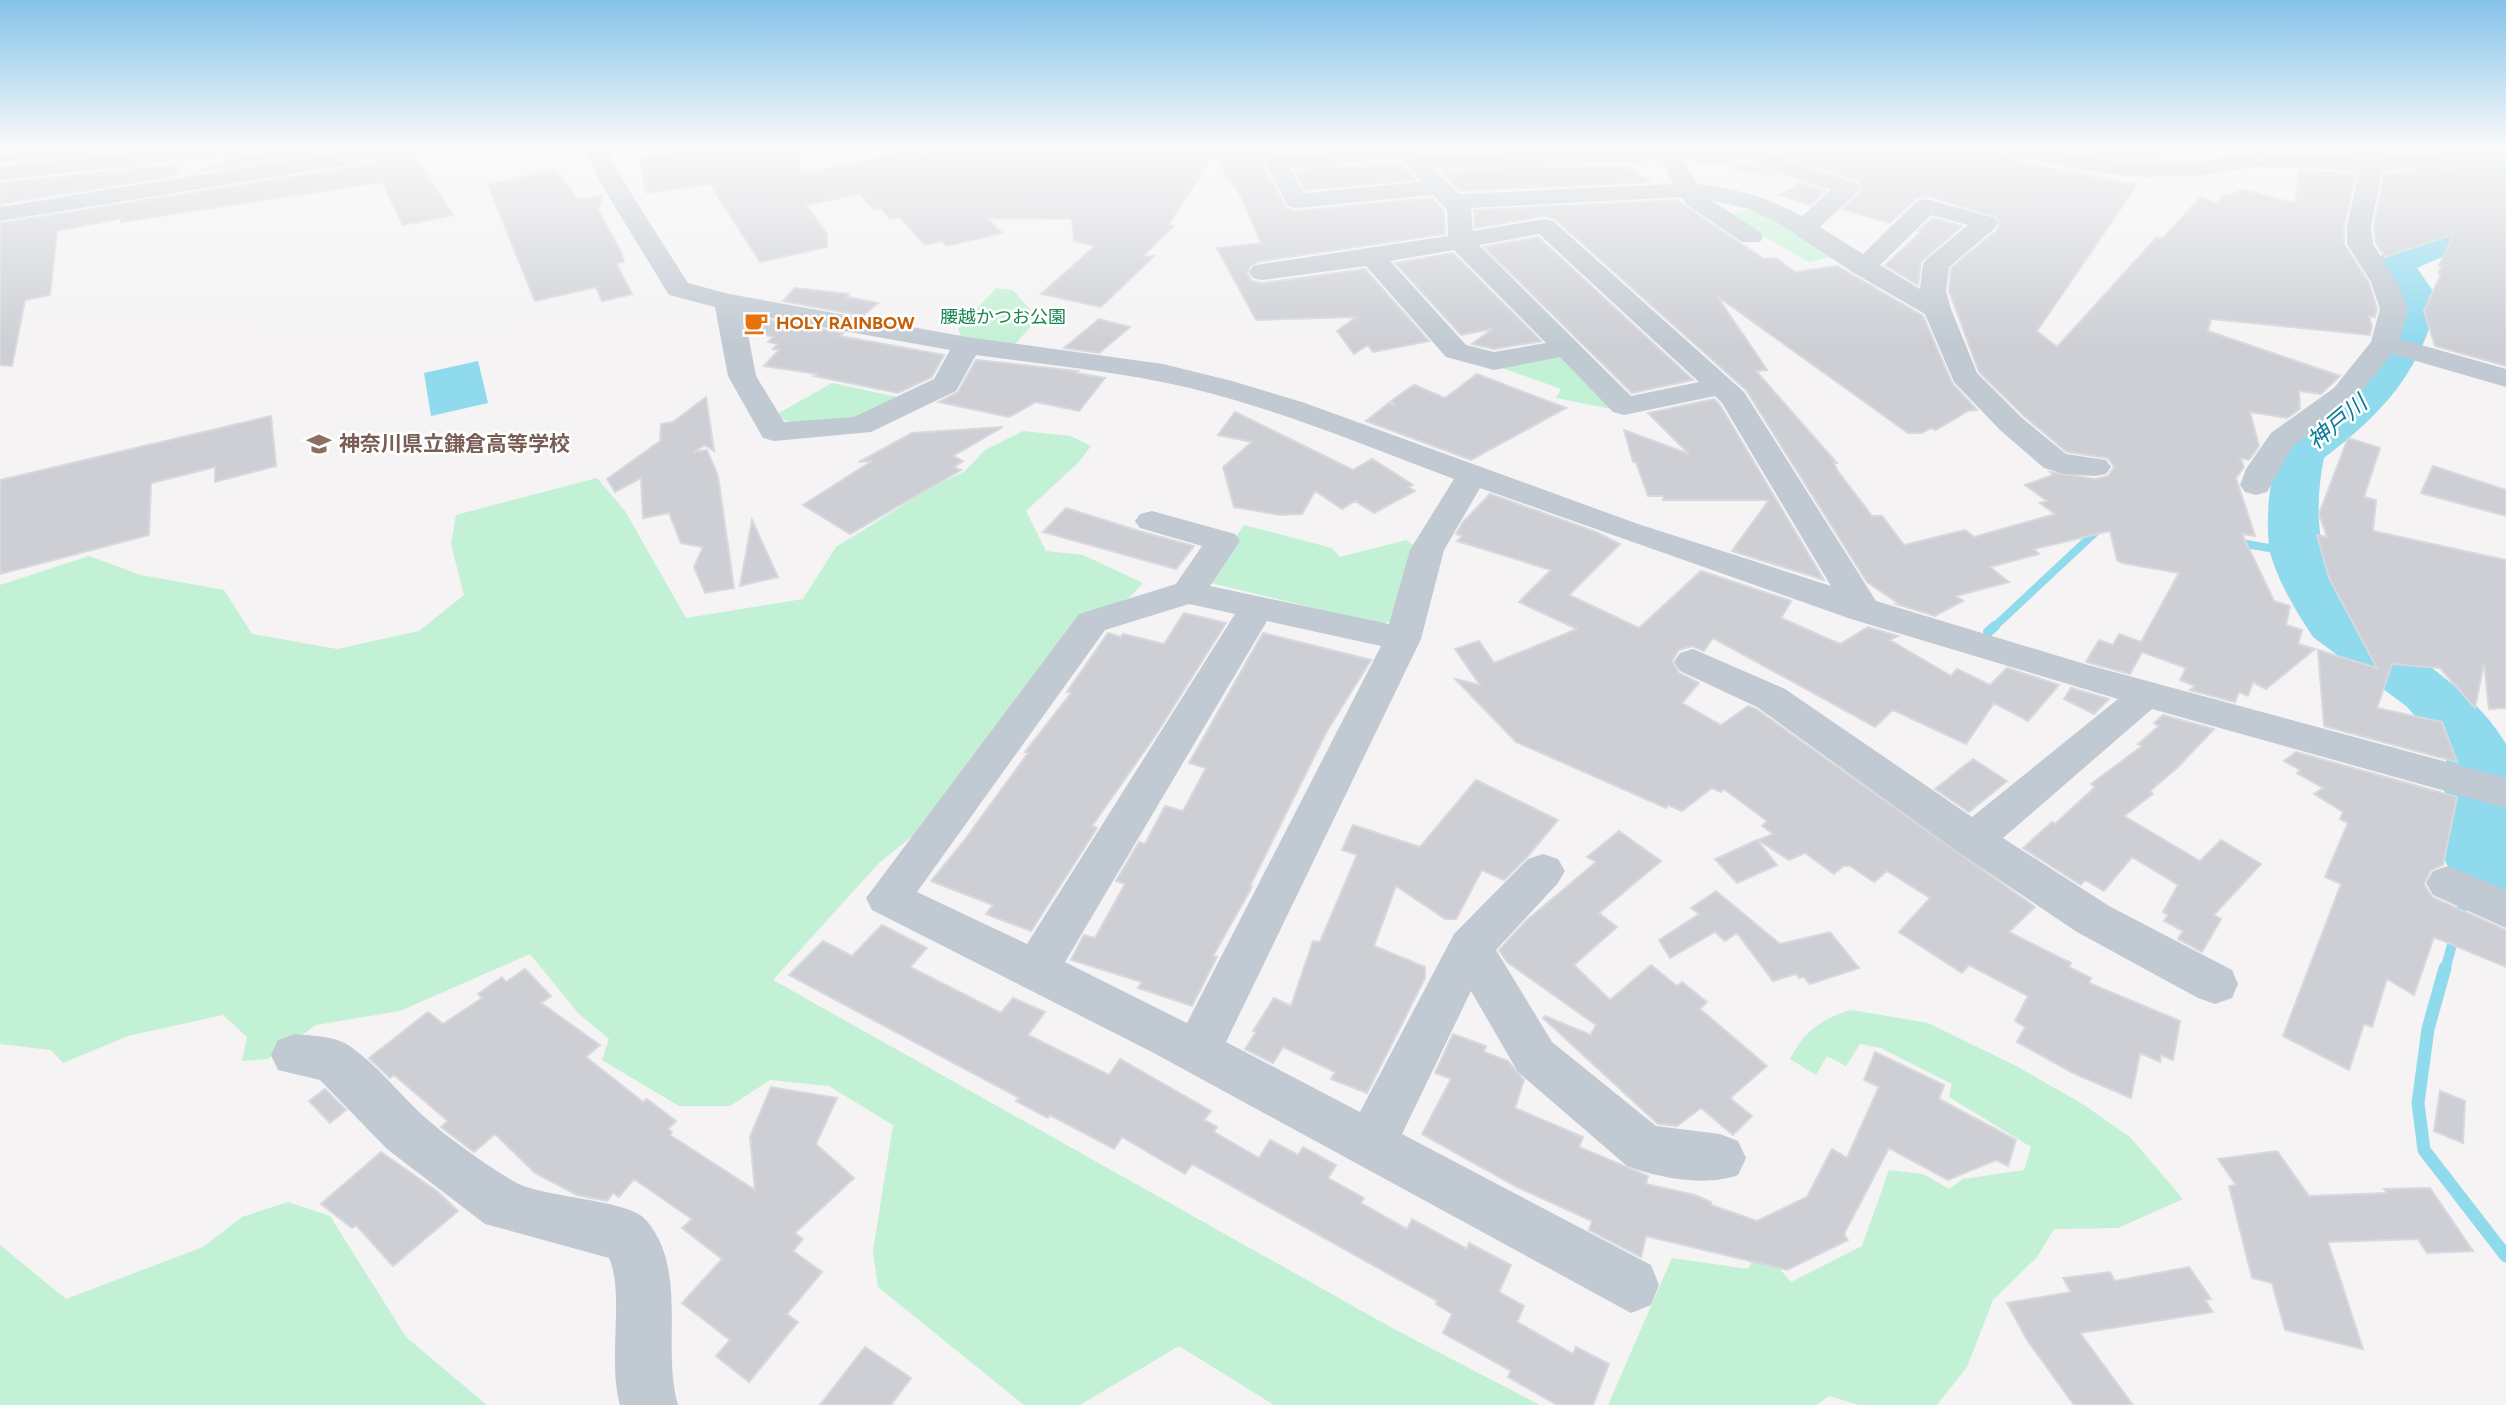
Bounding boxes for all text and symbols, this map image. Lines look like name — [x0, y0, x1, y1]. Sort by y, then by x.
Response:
park label: 腰越かつお公園 — [940, 306, 1066, 328]
cafe icon: HOLY RAINBOW — [742, 309, 770, 337]
place label: HOLY RAINBOW — [776, 312, 915, 334]
water label: 神戸川 — [2302, 387, 2375, 455]
school or university icon: 神奈川県立鎌倉高等学校 — [305, 430, 333, 458]
place label: 神奈川県立鎌倉高等学校 — [339, 431, 570, 456]

